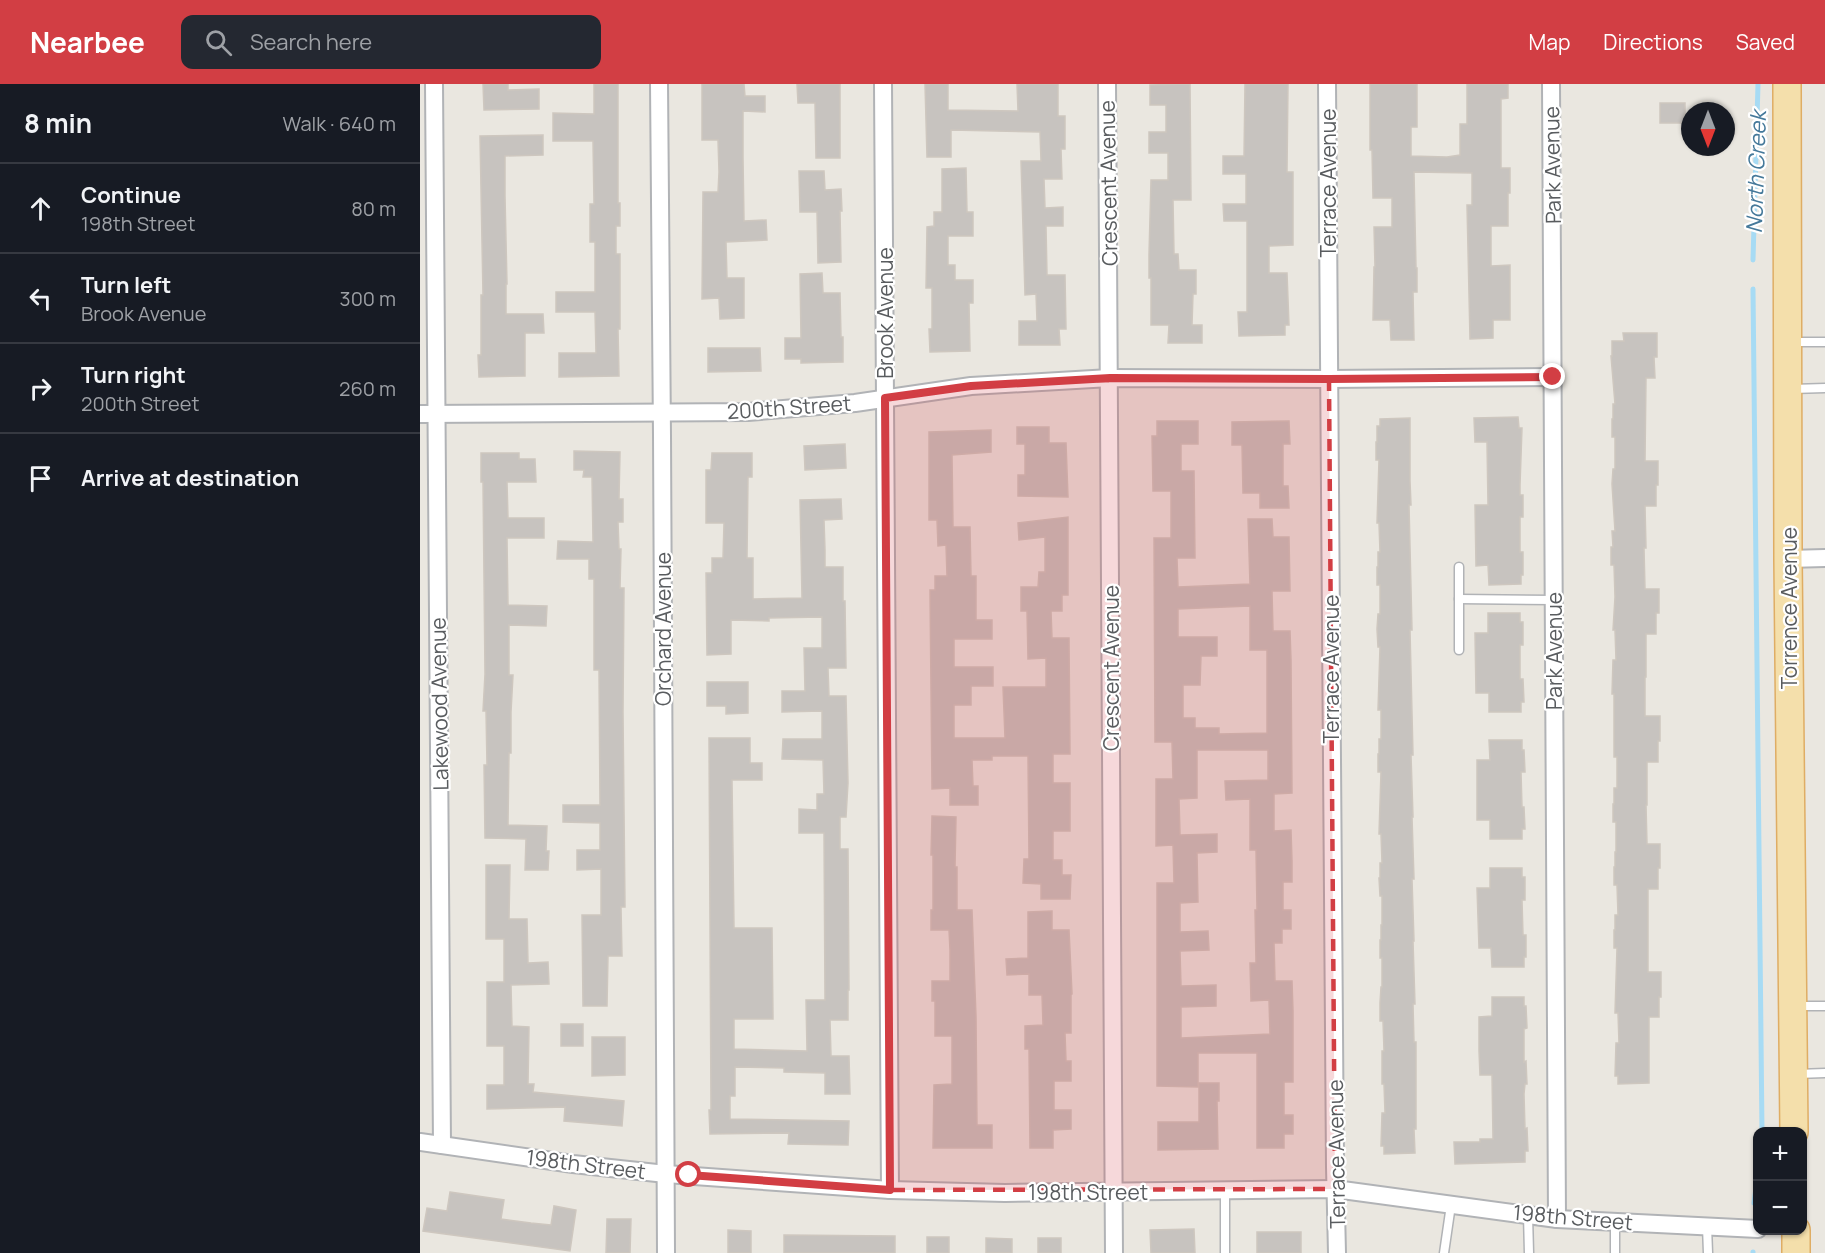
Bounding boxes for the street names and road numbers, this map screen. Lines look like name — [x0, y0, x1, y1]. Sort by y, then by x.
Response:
street label: Crescent Avenue — [1093, 100, 1123, 266]
street label: Park Avenue — [1537, 106, 1567, 224]
street label: Terrace Avenue — [1314, 108, 1342, 258]
street label: Brook Avenue — [871, 247, 899, 379]
street label: 200th Street — [726, 389, 852, 425]
street label: Torrence Avenue — [1775, 527, 1803, 689]
street label: Orchard Avenue — [649, 552, 677, 706]
street label: Crescent Avenue — [1097, 585, 1125, 751]
street label: Park Avenue — [1540, 592, 1568, 710]
street label: Terrace Avenue — [1317, 594, 1345, 744]
street label: Lakewood Avenue — [423, 617, 455, 791]
street label: Terrace Avenue — [1321, 1079, 1351, 1229]
street label: 198th Street — [525, 1143, 647, 1185]
street label: 198th Street — [1028, 1178, 1148, 1206]
street label: 198th Street — [1512, 1198, 1634, 1236]

